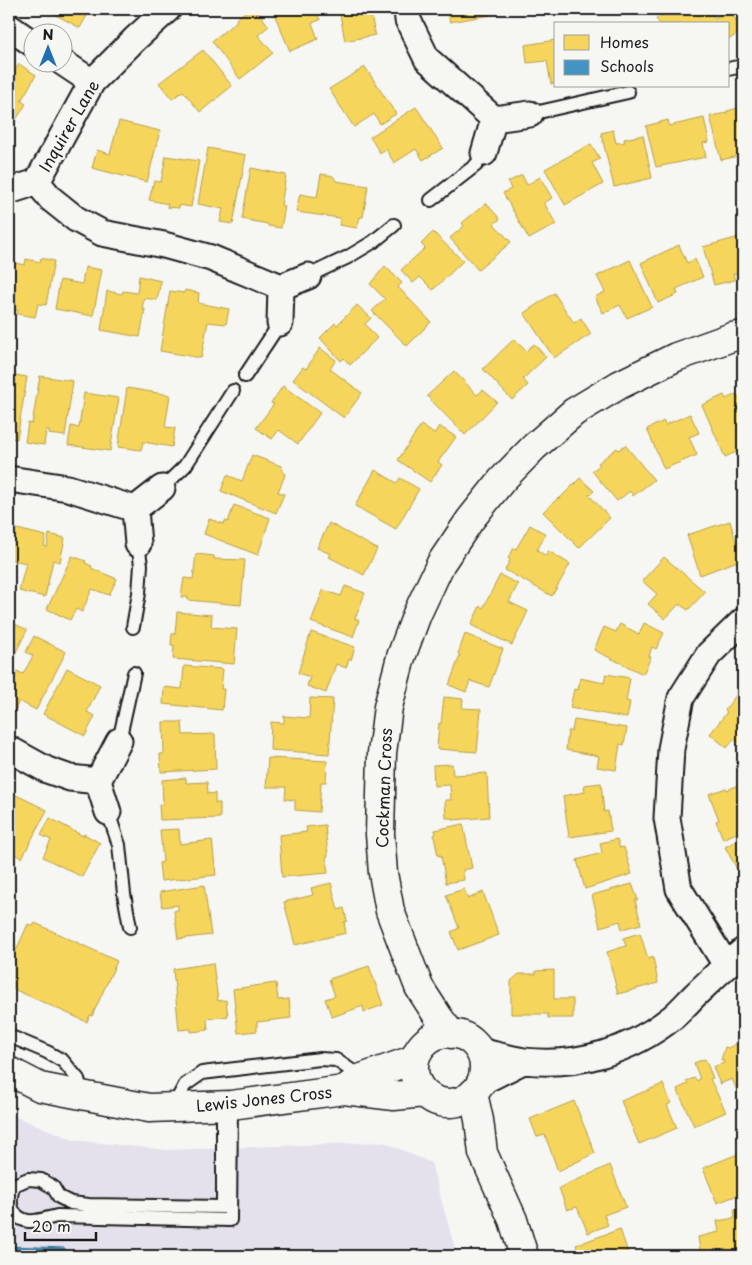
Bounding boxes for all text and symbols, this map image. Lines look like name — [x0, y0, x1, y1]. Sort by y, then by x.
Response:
north arrow — [22, 22, 72, 72]
legend — [554, 22, 730, 88]
text: N — [42, 24, 54, 45]
text: Homes — [600, 30, 649, 53]
text: Schools — [600, 54, 654, 77]
street label: Inquirer Lane — [32, 75, 104, 176]
street label: Cockman Cross — [369, 728, 397, 848]
street label: Lewis Jones Cross — [195, 1079, 333, 1117]
scale bar — [25, 1210, 96, 1242]
text: 20 m — [32, 1214, 71, 1237]

